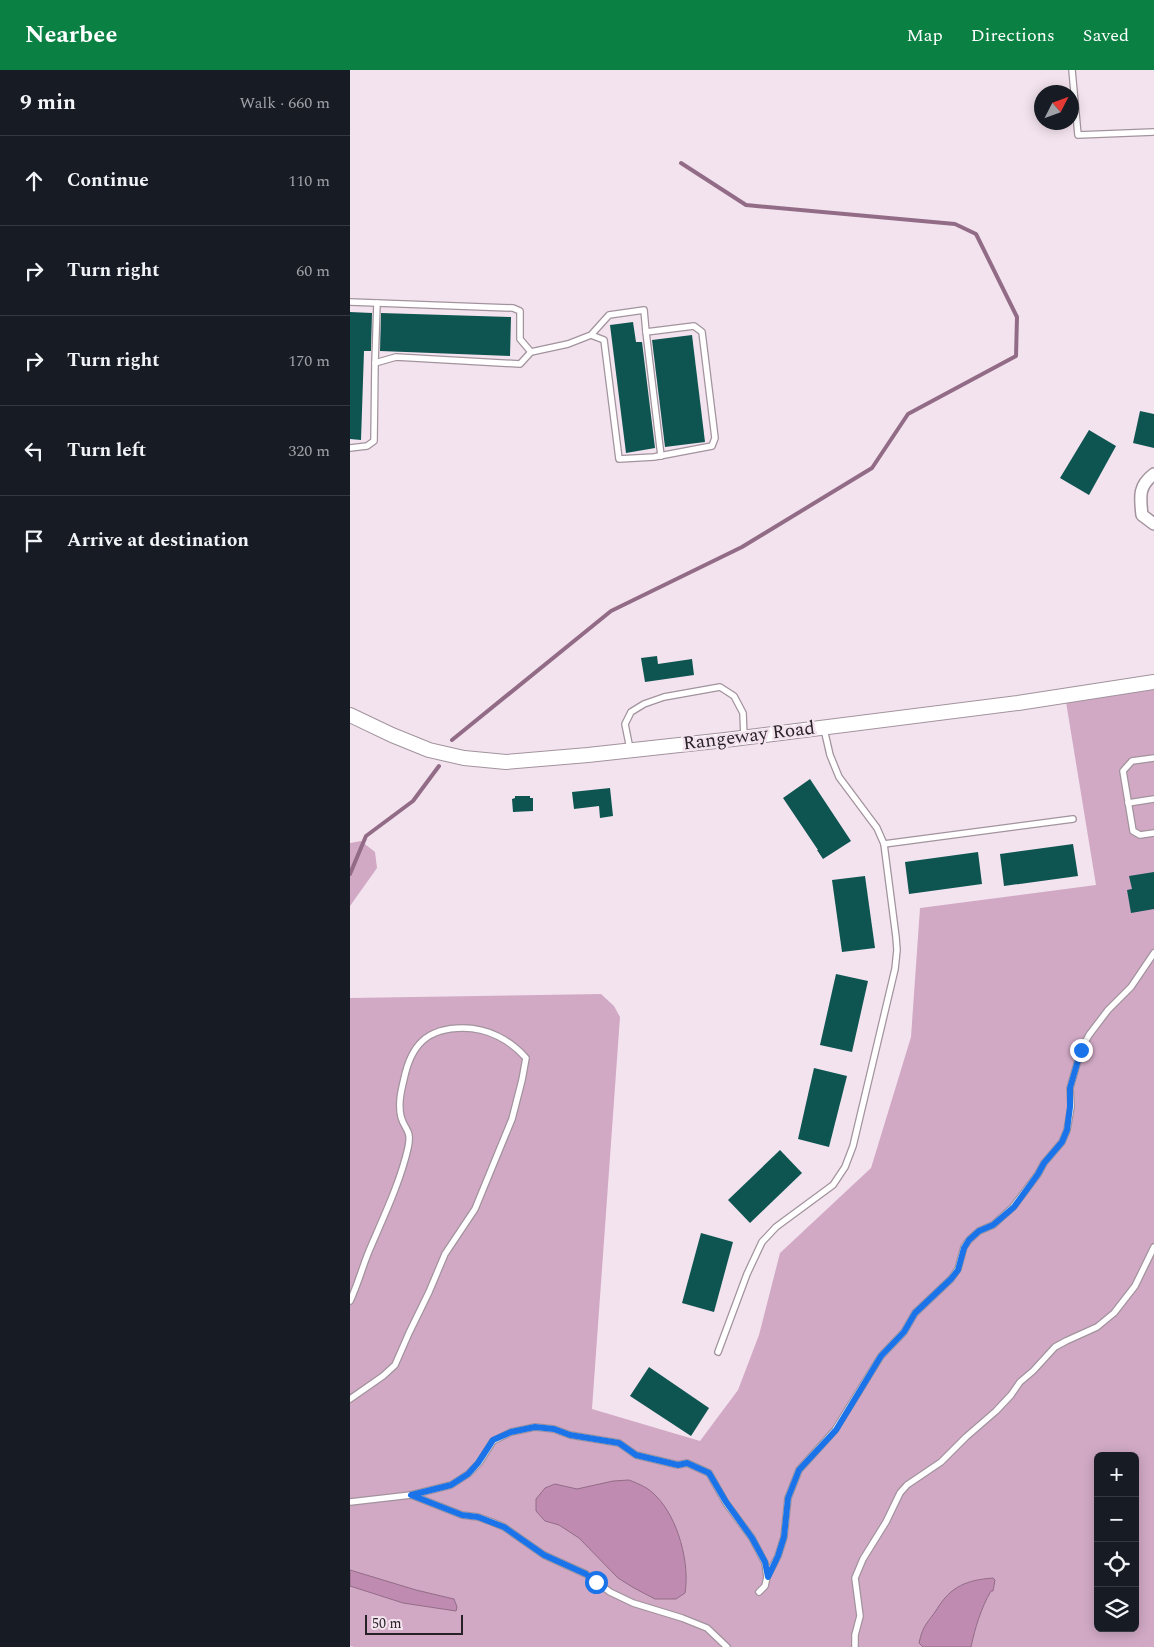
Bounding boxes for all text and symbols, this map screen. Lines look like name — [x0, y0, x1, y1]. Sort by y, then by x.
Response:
text: Nearbee — [25, 17, 117, 53]
text: Map — [907, 22, 943, 49]
text: Directions — [971, 22, 1055, 49]
text: Saved — [1083, 22, 1129, 49]
north arrow — [1034, 85, 1079, 130]
text: 9 min — [20, 87, 76, 119]
text: Walk · 660 m — [239, 91, 330, 115]
text: Continue — [67, 166, 149, 195]
icon: ahead — [20, 167, 48, 195]
text: 110 m — [288, 169, 330, 193]
text: Turn right — [67, 256, 160, 285]
icon: right — [20, 257, 48, 285]
text: 60 m — [296, 259, 330, 283]
text: Turn right — [67, 346, 160, 375]
icon: right — [20, 347, 48, 375]
text: 170 m — [288, 349, 330, 373]
text: Turn left — [67, 436, 146, 465]
icon: left — [20, 437, 48, 465]
text: 320 m — [288, 439, 330, 463]
text: Arrive at destination — [67, 526, 249, 555]
icon: arrive — [20, 527, 48, 555]
street label: Rangeway Road — [681, 714, 817, 758]
route end — [1070, 1039, 1093, 1062]
map controls — [1094, 1452, 1139, 1632]
button: + — [1094, 1452, 1139, 1497]
button: − — [1094, 1497, 1139, 1542]
button: locate — [1094, 1542, 1139, 1587]
route start — [585, 1571, 608, 1594]
button: layers — [1094, 1587, 1139, 1632]
scale bar — [365, 1612, 462, 1635]
text: 50 m — [372, 1613, 402, 1634]

